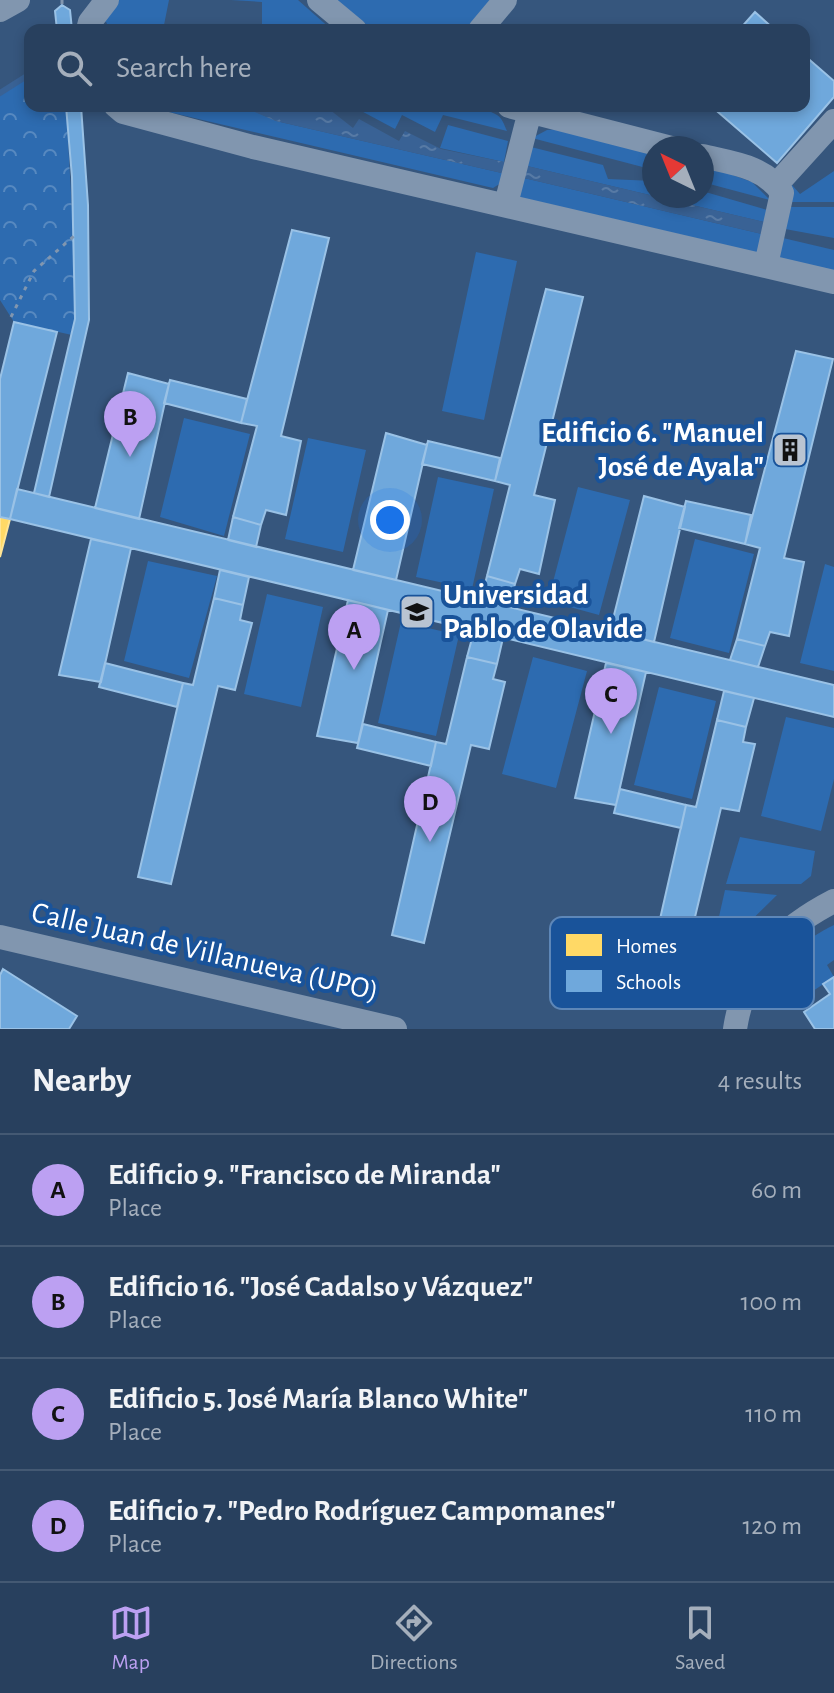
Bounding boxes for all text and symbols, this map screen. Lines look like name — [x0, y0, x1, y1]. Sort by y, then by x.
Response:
search box — [24, 24, 810, 112]
icon: search — [52, 46, 96, 90]
text: Search here — [116, 53, 252, 83]
north arrow — [642, 136, 714, 208]
pin: B — [104, 391, 156, 457]
place label: Edificio 6. "Manuel José de Ayala" — [541, 418, 764, 482]
building icon: Edificio 6. "Manuel José de Ayala" — [771, 431, 809, 469]
your location — [370, 500, 410, 540]
place label: Universidad Pablo de Olavide — [443, 580, 643, 644]
school or university icon: Universidad Pablo de Olavide — [398, 593, 436, 631]
pin: A — [328, 604, 380, 670]
pin: C — [585, 668, 637, 734]
pin: D — [404, 776, 456, 842]
street label: Calle Juan de Villanueva (UPO) — [29, 897, 381, 1007]
legend — [550, 917, 814, 1009]
text: Homes — [616, 935, 677, 957]
text: Schools — [616, 971, 681, 993]
text: Nearby — [32, 1064, 131, 1098]
text: 4 results — [718, 1068, 802, 1094]
text: Edificio 9. "Francisco de Miranda" — [108, 1160, 501, 1190]
text: A — [50, 1177, 66, 1203]
text: 60 m — [751, 1177, 802, 1203]
text: Place — [108, 1195, 162, 1221]
text: Edificio 16. "José Cadalso y Vázquez" — [108, 1272, 533, 1302]
text: B — [50, 1289, 66, 1315]
text: 100 m — [741, 1289, 802, 1315]
text: Place — [108, 1307, 162, 1333]
text: Edificio 5. José María Blanco White" — [108, 1384, 528, 1414]
text: C — [51, 1401, 65, 1427]
text: 110 m — [745, 1401, 802, 1427]
text: Place — [108, 1419, 162, 1445]
text: Edificio 7. "Pedro Rodríguez Campomanes" — [108, 1496, 616, 1526]
text: D — [49, 1513, 67, 1539]
text: 120 m — [742, 1513, 802, 1539]
text: Place — [108, 1531, 162, 1557]
tab: Map — [109, 1601, 153, 1675]
tab: Directions — [370, 1601, 458, 1675]
tab: Saved — [675, 1601, 725, 1675]

